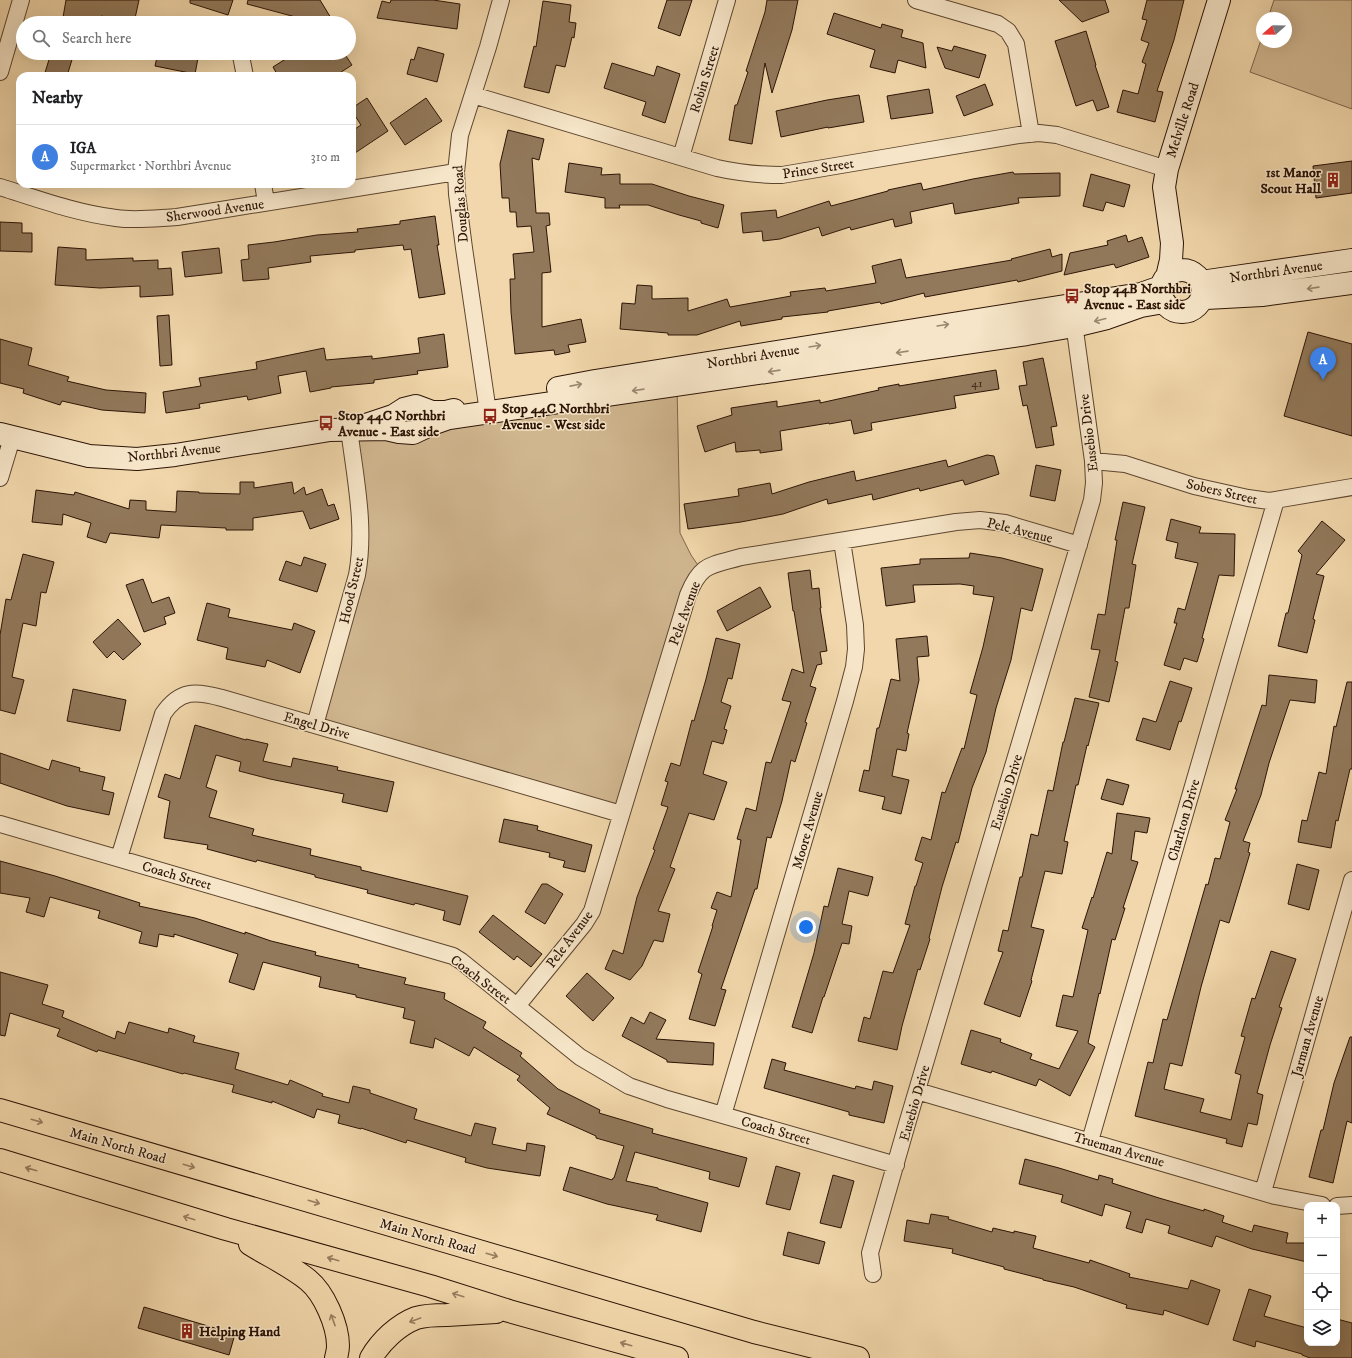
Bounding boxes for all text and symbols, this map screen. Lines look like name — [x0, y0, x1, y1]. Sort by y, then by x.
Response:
north arrow — [1256, 12, 1292, 48]
search box — [16, 16, 356, 60]
icon: search — [30, 27, 52, 49]
text: Search here — [62, 29, 131, 48]
street label: Robin Street — [686, 43, 724, 115]
street label: Melville Road — [1162, 80, 1204, 160]
text: Nearby — [32, 87, 82, 109]
text: IGA — [70, 139, 96, 158]
text: A — [41, 149, 49, 165]
text: 310 m — [311, 149, 340, 165]
street label: Prince Street — [781, 154, 856, 184]
text: Supermarket · Northbri Avenue — [70, 158, 231, 174]
place label: 1st Manor Scout Hall — [1260, 164, 1322, 198]
street label: Douglas Road — [449, 165, 473, 243]
building icon: 1st Manor Scout Hall — [1324, 171, 1342, 189]
street label: Sherwood Avenue — [165, 195, 265, 227]
street label: Northbri Avenue — [1228, 257, 1324, 287]
place label: Stop 44B Northbri Avenue - East side — [1083, 280, 1191, 314]
one-way arrow — [1307, 284, 1320, 292]
bus stop icon: Stop 44B Northbri Avenue - East side — [1063, 287, 1081, 305]
one-way arrow — [1093, 316, 1106, 324]
one-way arrow — [936, 321, 949, 329]
street label: Northbri Avenue — [705, 341, 801, 373]
one-way arrow — [808, 342, 821, 350]
pin: A — [1310, 347, 1336, 380]
one-way arrow — [896, 348, 909, 356]
one-way arrow — [768, 367, 781, 375]
house number: 41 — [971, 376, 983, 391]
one-way arrow — [569, 380, 582, 388]
one-way arrow — [632, 386, 645, 394]
street label: Eusebio Drive — [1075, 393, 1103, 473]
place label: Stop 44C Northbri Avenue - West side — [501, 400, 610, 434]
place label: Stop 44C Northbri Avenue - East side — [337, 407, 446, 441]
bus stop icon: Stop 44C Northbri Avenue - West side — [481, 407, 499, 425]
bus stop icon: Stop 44C Northbri Avenue - East side — [317, 414, 335, 432]
street label: Northbri Avenue — [127, 439, 222, 467]
street label: Sobers Street — [1184, 475, 1260, 509]
street label: Pele Avenue — [985, 514, 1055, 548]
street label: Hood Street — [336, 554, 369, 626]
street label: Pele Avenue — [665, 579, 705, 648]
street label: Engel Drive — [281, 708, 352, 744]
street label: Eusebio Drive — [987, 752, 1027, 832]
street label: Charlton Drive — [1164, 777, 1204, 863]
street label: Moore Avenue — [788, 789, 828, 871]
street label: Coach Street — [140, 857, 214, 895]
street label: Pele Avenue — [542, 907, 597, 972]
your location — [796, 917, 816, 937]
street label: Coach Street — [446, 951, 515, 1009]
street label: Jarman Avenue — [1287, 993, 1328, 1081]
street label: Eusebio Drive — [896, 1063, 934, 1143]
street label: Coach Street — [739, 1112, 813, 1150]
one-way arrow — [31, 1118, 44, 1125]
street label: Main North Road — [67, 1124, 168, 1168]
street label: Trueman Avenue — [1071, 1128, 1167, 1172]
one-way arrow — [182, 1163, 195, 1170]
one-way arrow — [25, 1165, 38, 1172]
one-way arrow — [307, 1199, 320, 1206]
map controls — [1304, 1202, 1340, 1346]
button: + — [1304, 1202, 1340, 1238]
one-way arrow — [182, 1214, 195, 1221]
street label: Main North Road — [377, 1215, 478, 1259]
button: − — [1304, 1238, 1340, 1274]
one-way arrow — [485, 1252, 498, 1259]
one-way arrow — [327, 1255, 340, 1263]
button: locate — [1304, 1274, 1340, 1310]
one-way arrow — [452, 1291, 465, 1298]
button: layers — [1304, 1310, 1340, 1346]
one-way arrow — [328, 1314, 336, 1326]
one-way arrow — [409, 1316, 421, 1324]
building icon: Helping Hand — [178, 1322, 196, 1340]
place label: Helping Hand — [199, 1323, 281, 1341]
one-way arrow — [620, 1340, 633, 1347]

